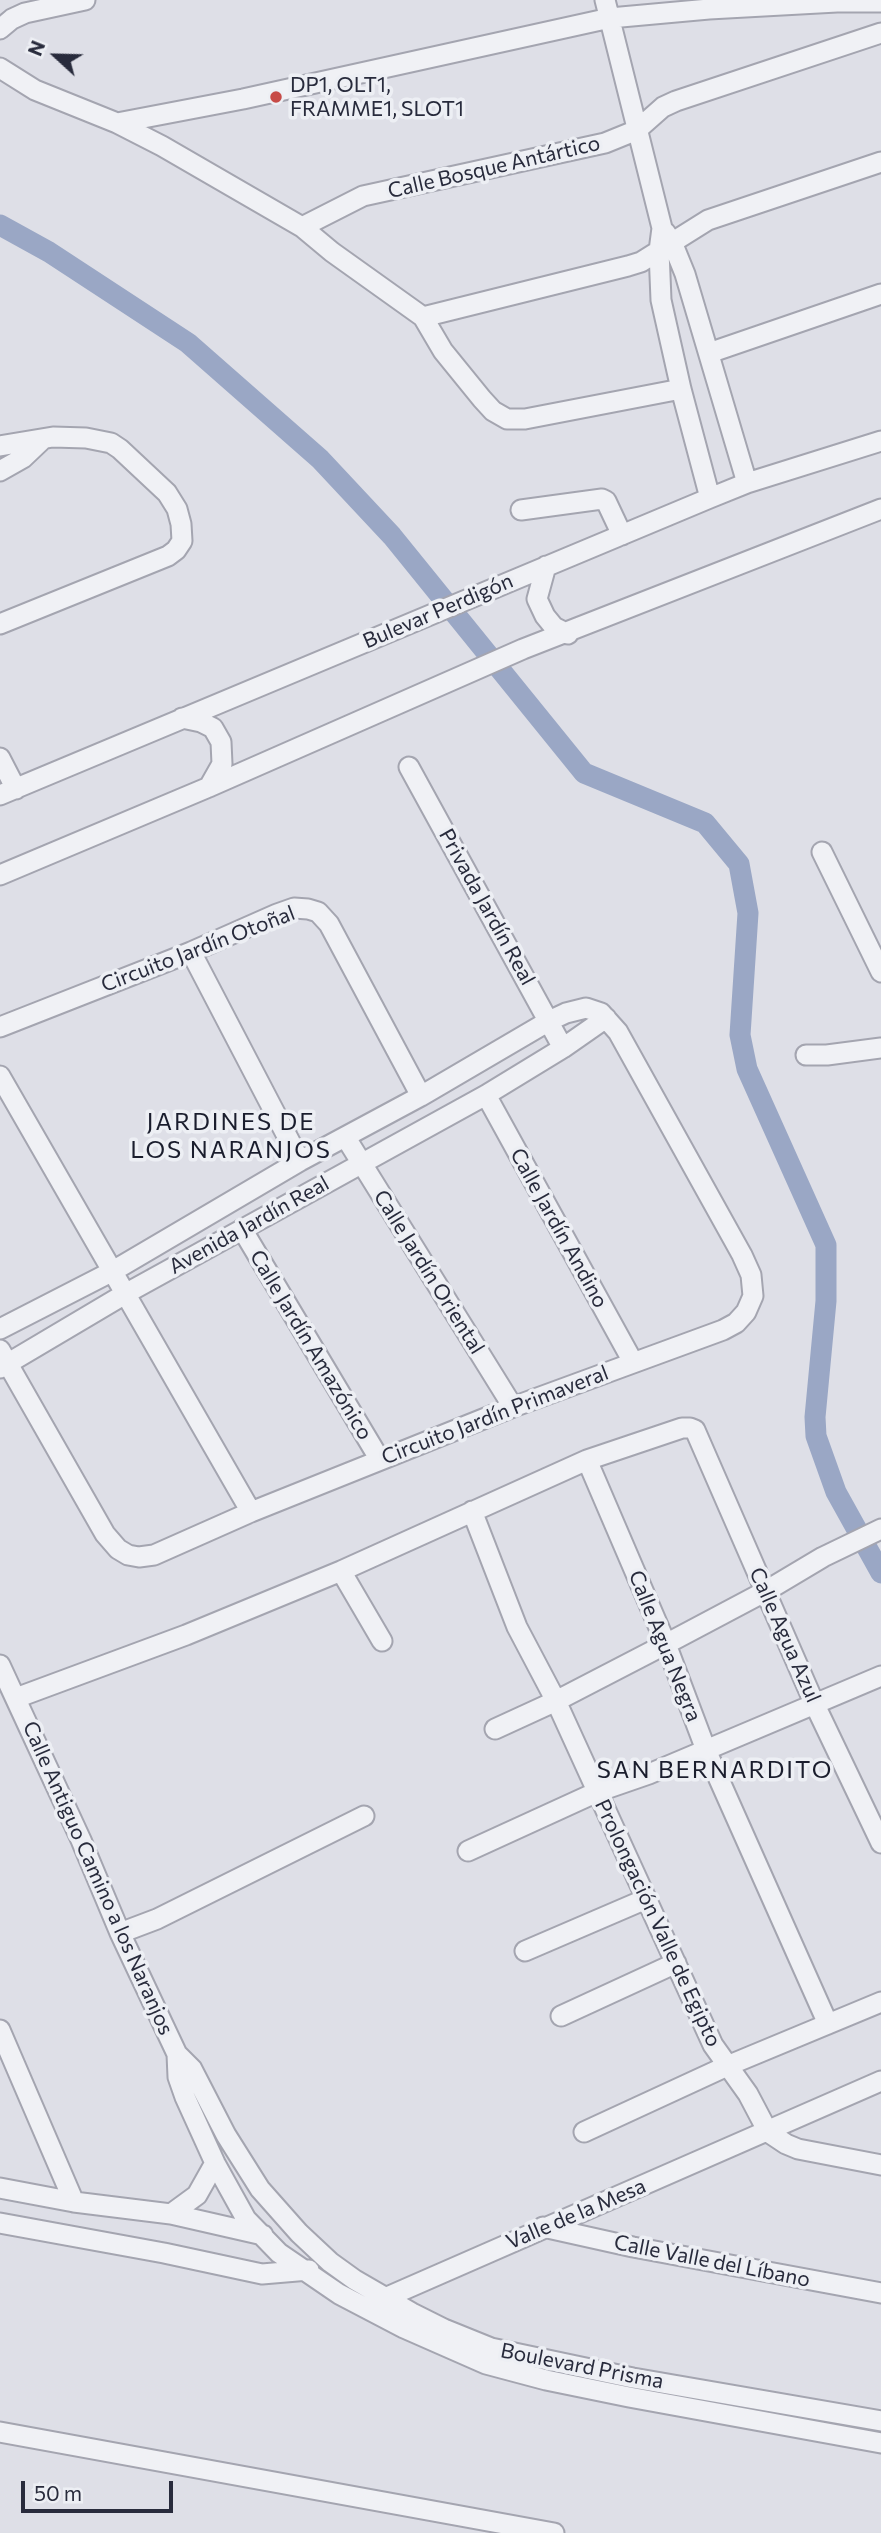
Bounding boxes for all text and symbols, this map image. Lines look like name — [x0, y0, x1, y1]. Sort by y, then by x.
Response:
north arrow — [21, 21, 91, 91]
text: N — [23, 37, 49, 59]
place label: DP1, OLT1, FRAMME1, SLOT1 — [290, 72, 464, 122]
marker: DP1, OLT1, FRAMME1, SLOT1 — [268, 89, 284, 105]
street label: Calle Bosque Antártico — [385, 130, 603, 204]
street label: Bulevar Perdigón — [359, 568, 517, 654]
street label: Privada Jardín Real — [434, 824, 540, 990]
street label: Circuito Jardín Otoñal — [98, 900, 298, 998]
district label: JARDINES DE LOS NARANJOS — [132, 1108, 330, 1164]
street label: Calle Jardín Andino — [505, 1144, 613, 1312]
street label: Avenida Jardín Real — [165, 1171, 333, 1279]
street label: Calle Jardín Oriental — [368, 1185, 490, 1359]
street label: Calle Jardín Amazónico — [244, 1246, 378, 1444]
street label: Circuito Jardín Primaveral — [378, 1360, 612, 1470]
street label: Calle Agua Azul — [744, 1564, 826, 1706]
street label: Calle Agua Negra — [623, 1567, 707, 1725]
street label: Calle Antiguo Camino a los Naranjos — [17, 1717, 179, 2039]
district label: SAN BERNARDITO — [599, 1756, 831, 1784]
street label: Prolongación Valle de Egipto — [590, 1795, 726, 2051]
street label: Valle de la Mesa — [502, 2173, 650, 2255]
street label: Calle Valle del Líbano — [612, 2230, 812, 2292]
street label: Boulevard Prisma — [498, 2338, 666, 2394]
scale bar — [24, 2466, 177, 2510]
text: 50 m — [34, 2480, 82, 2505]

